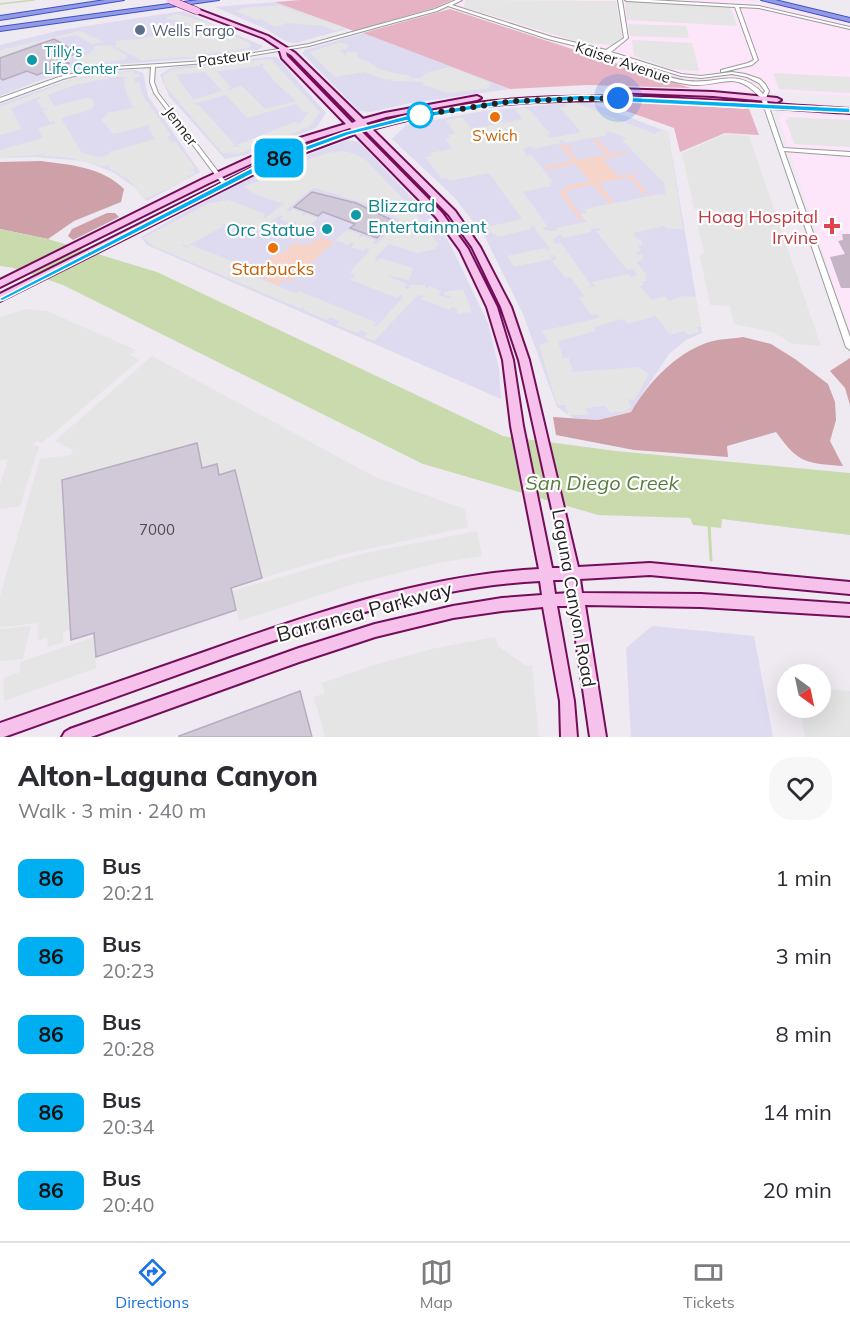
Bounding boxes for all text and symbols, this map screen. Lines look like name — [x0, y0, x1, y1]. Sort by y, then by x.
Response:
place label: Wells Fargo — [152, 21, 235, 40]
marker: Wells Fargo — [133, 23, 147, 37]
street label: Kaiser Avenue — [573, 37, 673, 87]
place label: Tilly's Life Center — [44, 42, 119, 78]
street label: Pasteur — [196, 45, 252, 71]
marker: Tilly's Life Center — [25, 53, 39, 67]
your location — [603, 83, 633, 113]
unlabelled marker — [407, 102, 433, 128]
street label: Jenner — [160, 103, 202, 150]
marker: S'wich — [488, 110, 502, 124]
place label: S'wich — [472, 126, 518, 145]
line badge: 86 — [252, 138, 306, 178]
text: 86 — [266, 145, 292, 171]
place label: Blizzard Entertainment — [368, 194, 487, 238]
place label: Hoag Hospital Irvine — [698, 205, 818, 249]
marker: Blizzard Entertainment — [349, 208, 363, 222]
marker: Hoag Hospital Irvine — [823, 217, 841, 235]
place label: Orc Statue — [226, 218, 315, 241]
marker: Orc Statue — [320, 222, 334, 236]
marker: Starbucks — [266, 241, 280, 255]
place label: Starbucks — [232, 257, 315, 280]
water label: San Diego Creek — [525, 470, 679, 495]
street label: Laguna Canyon Road — [547, 507, 601, 689]
house number: 7000 — [139, 520, 175, 539]
street label: Barranca Parkway — [273, 575, 455, 647]
north arrow — [777, 664, 831, 718]
map controls — [777, 664, 831, 718]
button: heart — [769, 757, 832, 820]
text: Alton-Laguna Canyon — [18, 758, 318, 793]
text: Walk · 3 min · 240 m — [18, 798, 206, 823]
text: Bus — [102, 852, 141, 880]
text: 1 min — [776, 864, 832, 892]
text: 86 — [38, 865, 64, 891]
text: 20:21 — [102, 880, 155, 905]
text: Bus — [102, 930, 141, 958]
text: 3 min — [776, 942, 832, 970]
text: 86 — [38, 943, 64, 969]
text: 20:23 — [102, 958, 155, 983]
text: Bus — [102, 1008, 141, 1036]
text: 8 min — [776, 1020, 832, 1048]
text: 86 — [38, 1021, 64, 1047]
text: 20:28 — [102, 1036, 155, 1061]
text: Bus — [102, 1086, 141, 1114]
text: 14 min — [762, 1098, 832, 1126]
text: 86 — [38, 1099, 64, 1125]
text: 20:34 — [102, 1114, 155, 1139]
text: Bus — [102, 1164, 141, 1192]
text: 20 min — [762, 1176, 832, 1204]
text: 86 — [38, 1177, 64, 1203]
text: 20:40 — [102, 1192, 155, 1217]
tab: Directions — [115, 1256, 189, 1312]
tab: Map — [420, 1256, 453, 1312]
tab: Tickets — [683, 1256, 735, 1312]

